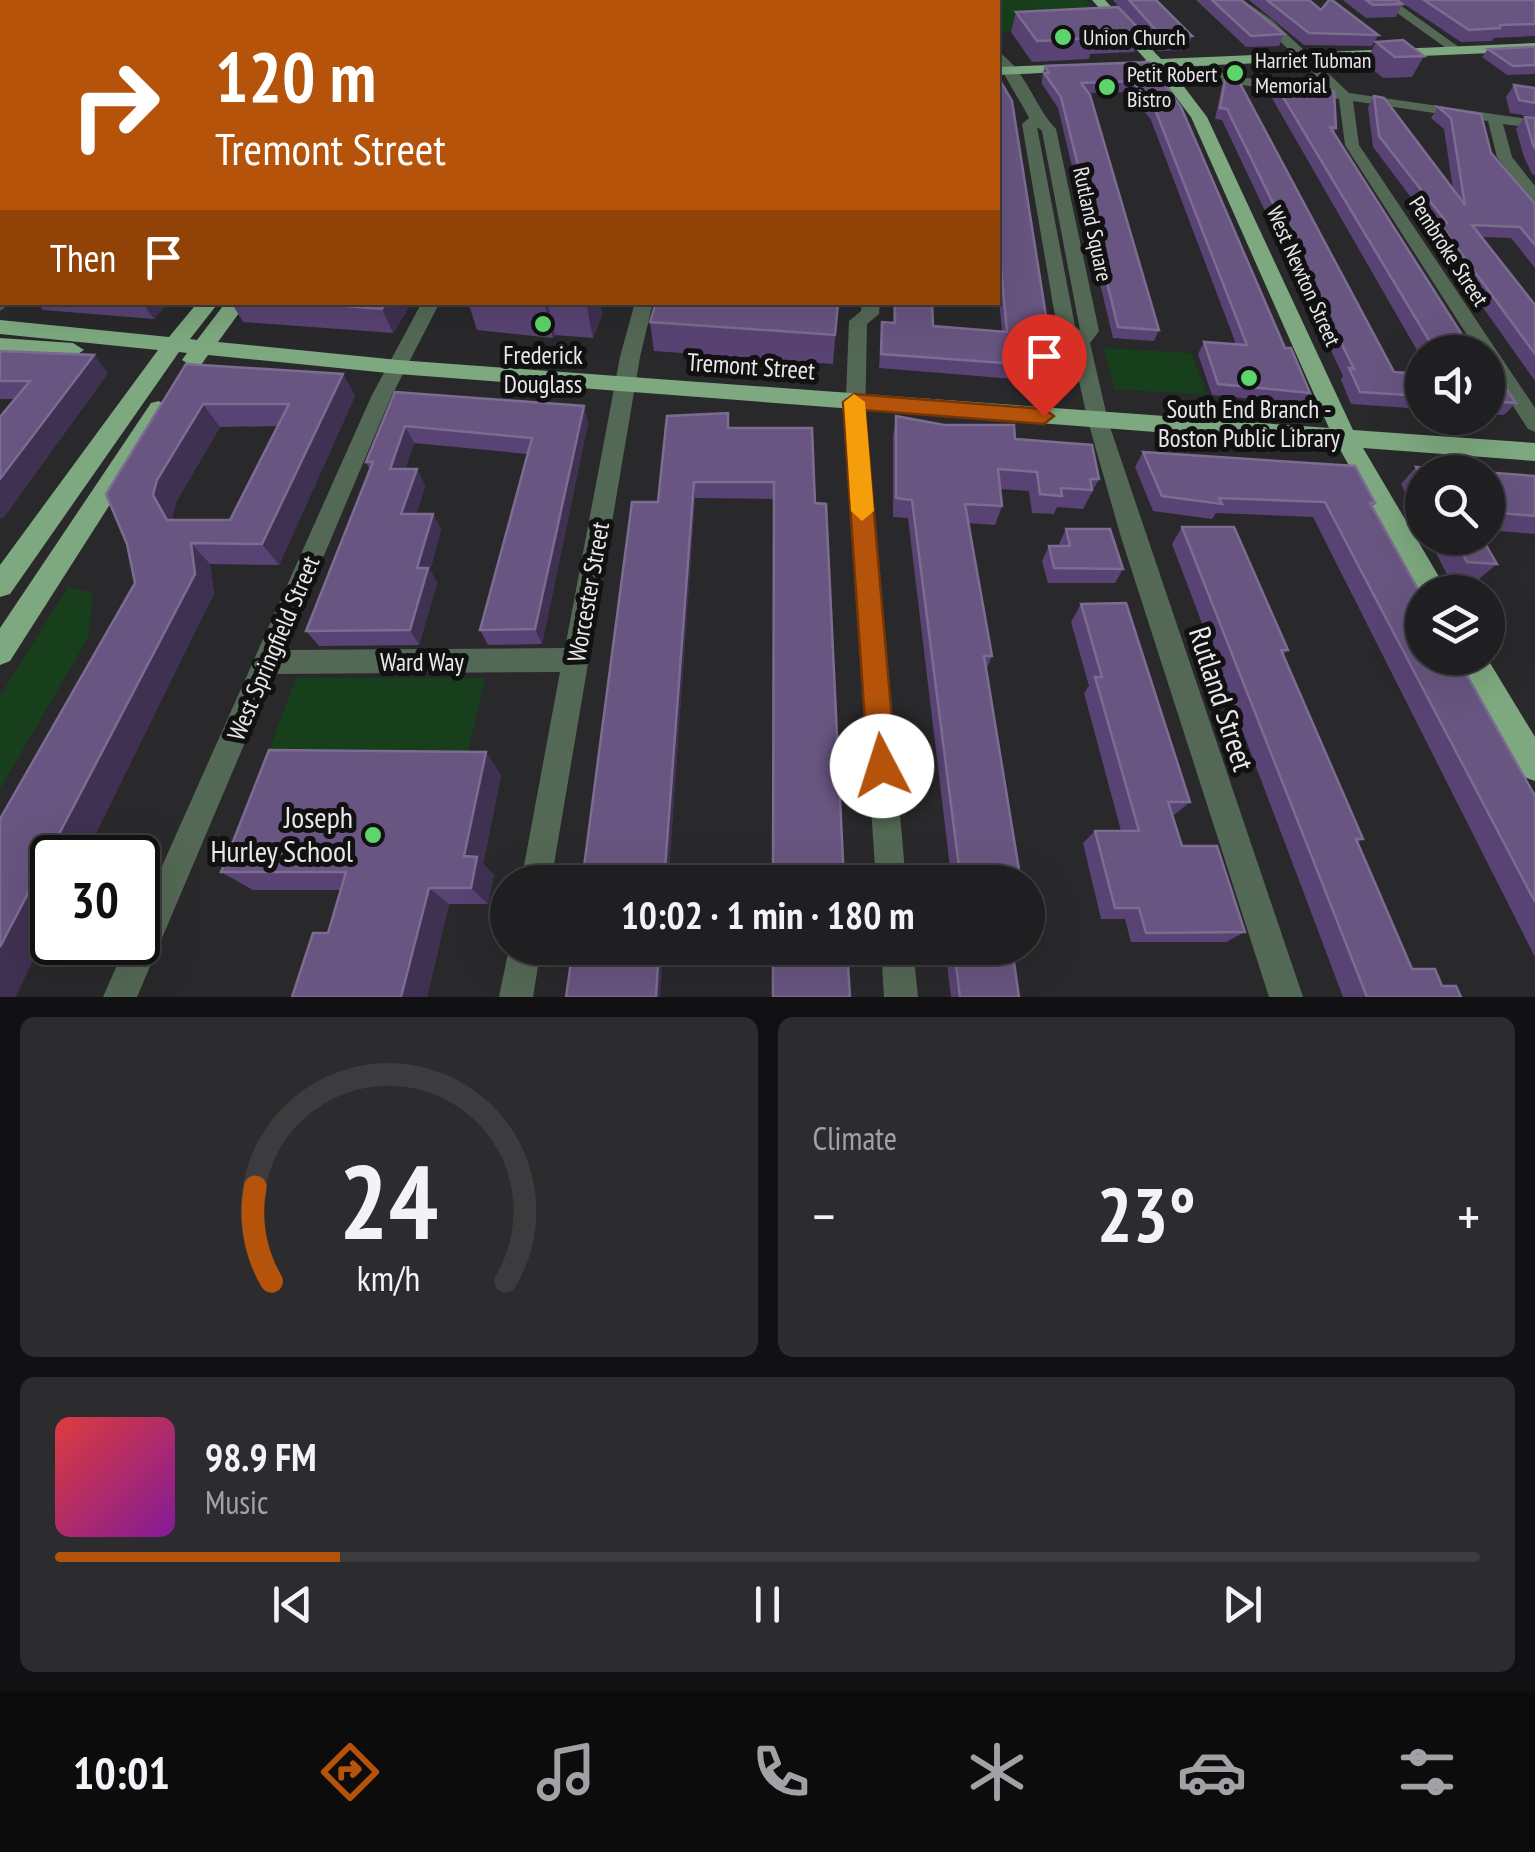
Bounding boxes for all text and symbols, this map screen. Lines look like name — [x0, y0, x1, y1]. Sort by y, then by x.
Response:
place label: Union Church — [1083, 23, 1186, 51]
marker: Union Church — [1052, 26, 1074, 48]
text: 120 m — [215, 31, 376, 121]
icon: right — [50, 40, 180, 170]
place label: Harriet Tubman Memorial — [1255, 46, 1372, 99]
place label: Petit Robert Bistro — [1127, 60, 1217, 113]
marker: Harriet Tubman Memorial — [1224, 62, 1246, 84]
marker: Petit Robert Bistro — [1096, 76, 1118, 98]
text: Tremont Street — [215, 119, 446, 177]
street label: Rutland Square — [1067, 164, 1119, 284]
street label: Pembroke Street — [1403, 191, 1495, 311]
street label: West Newton Street — [1261, 202, 1347, 350]
icon: arrive — [136, 230, 191, 285]
text: Then — [50, 233, 116, 282]
marker: Frederick Douglass — [532, 313, 554, 335]
pin — [1002, 314, 1087, 417]
icon: arrive — [1017, 329, 1072, 384]
map controls — [1405, 335, 1505, 675]
button: sound — [1405, 335, 1505, 435]
place label: Frederick Douglass — [503, 339, 583, 400]
street label: Tremont Street — [686, 346, 816, 386]
marker: South End Branch - Boston Public Library — [1238, 367, 1260, 389]
place label: South End Branch - Boston Public Library — [1158, 393, 1340, 454]
button: search — [1405, 455, 1505, 555]
street label: Worcester Street — [560, 519, 616, 665]
street label: West Springfield Street — [220, 551, 326, 745]
button: layers — [1405, 575, 1505, 675]
street label: Rutland Street — [1181, 622, 1264, 776]
street label: Ward Way — [380, 646, 465, 678]
position arrow — [830, 714, 934, 818]
place label: Joseph Hurley School — [210, 797, 353, 870]
marker: Joseph Hurley School — [362, 824, 384, 846]
speed limit sign: 30 — [30, 835, 160, 965]
text: 10:02 · 1 min · 180 m — [621, 890, 914, 939]
text: Climate — [813, 1117, 897, 1159]
text: 24 — [339, 1133, 438, 1268]
text: 23° — [1097, 1166, 1196, 1263]
text: − — [813, 1180, 835, 1251]
text: + — [1457, 1180, 1480, 1251]
text: km/h — [357, 1255, 420, 1301]
text: 98.9 FM — [205, 1432, 317, 1481]
text: Music — [205, 1481, 268, 1523]
icon: previous — [265, 1577, 320, 1632]
icon: pause — [740, 1577, 795, 1632]
icon: next — [1215, 1577, 1270, 1632]
icon: directions — [315, 1737, 385, 1807]
icon: music — [531, 1737, 601, 1807]
icon: phone — [746, 1737, 816, 1807]
icon: climate — [962, 1737, 1032, 1807]
icon: car — [1177, 1737, 1247, 1807]
icon: filters — [1392, 1737, 1462, 1807]
text: 10:01 — [73, 1743, 170, 1801]

